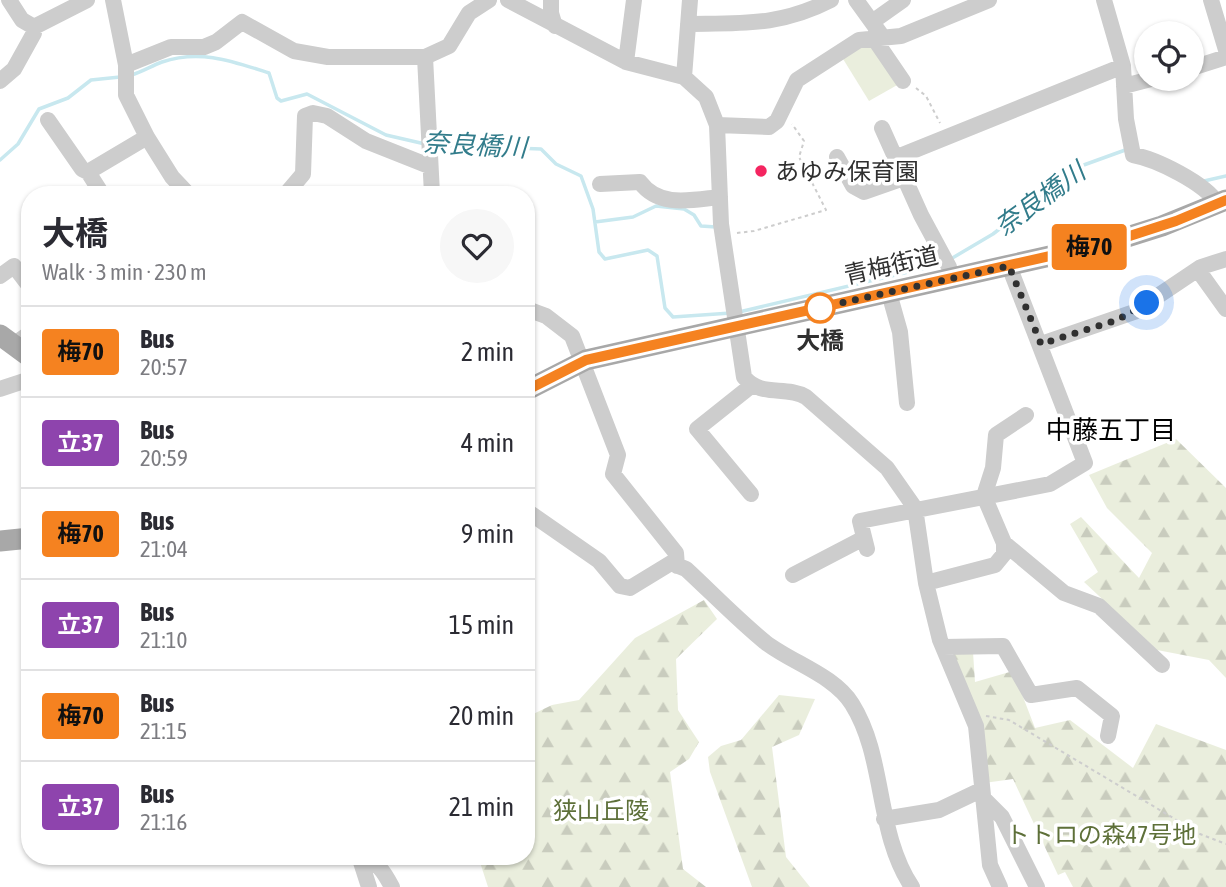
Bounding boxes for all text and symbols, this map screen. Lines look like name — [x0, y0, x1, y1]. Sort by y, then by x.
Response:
map controls — [1134, 21, 1204, 91]
button: locate — [1134, 21, 1204, 91]
water label: 奈良橋川 — [422, 127, 531, 163]
water label: 奈良橋川 — [989, 155, 1093, 242]
place label: あゆみ保育園 — [775, 158, 919, 185]
marker: あゆみ保育園 — [753, 163, 769, 179]
button: heart — [440, 209, 514, 283]
text: 大橋 — [42, 214, 108, 252]
line badge: 梅70 — [1049, 224, 1129, 270]
text: 梅70 — [1066, 233, 1112, 260]
street label: 青梅街道 — [841, 241, 941, 289]
text: Walk · 3 min · 230 m — [42, 259, 206, 285]
your location — [1129, 285, 1164, 320]
marker: 大橋 — [805, 293, 835, 323]
text: Bus — [140, 324, 174, 354]
place label: 大橋 — [796, 327, 844, 354]
text: 2 min — [461, 337, 514, 367]
text: 梅70 — [57, 338, 104, 365]
text: 20:57 — [140, 354, 188, 380]
text: Bus — [140, 415, 174, 445]
district label: 中藤五丁目 — [1046, 415, 1176, 445]
text: 4 min — [461, 428, 514, 458]
text: 立37 — [57, 429, 104, 456]
text: 20:59 — [140, 445, 188, 471]
text: Bus — [140, 506, 174, 536]
text: 9 min — [461, 519, 514, 549]
text: 梅70 — [57, 520, 104, 547]
text: 21:04 — [140, 536, 188, 562]
text: Bus — [140, 597, 174, 627]
text: 15 min — [449, 610, 514, 640]
text: 立37 — [57, 611, 104, 638]
text: 21:10 — [140, 627, 187, 653]
text: Bus — [140, 688, 174, 718]
text: 20 min — [449, 701, 514, 731]
text: 梅70 — [57, 702, 104, 729]
text: 21:15 — [140, 718, 187, 744]
text: Bus — [140, 779, 174, 809]
text: 21 min — [449, 792, 514, 822]
text: 立37 — [57, 793, 104, 820]
park label: 狭山丘陵 — [553, 797, 649, 824]
text: 21:16 — [140, 809, 187, 835]
park label: トトロの森47号地 — [1006, 821, 1196, 848]

